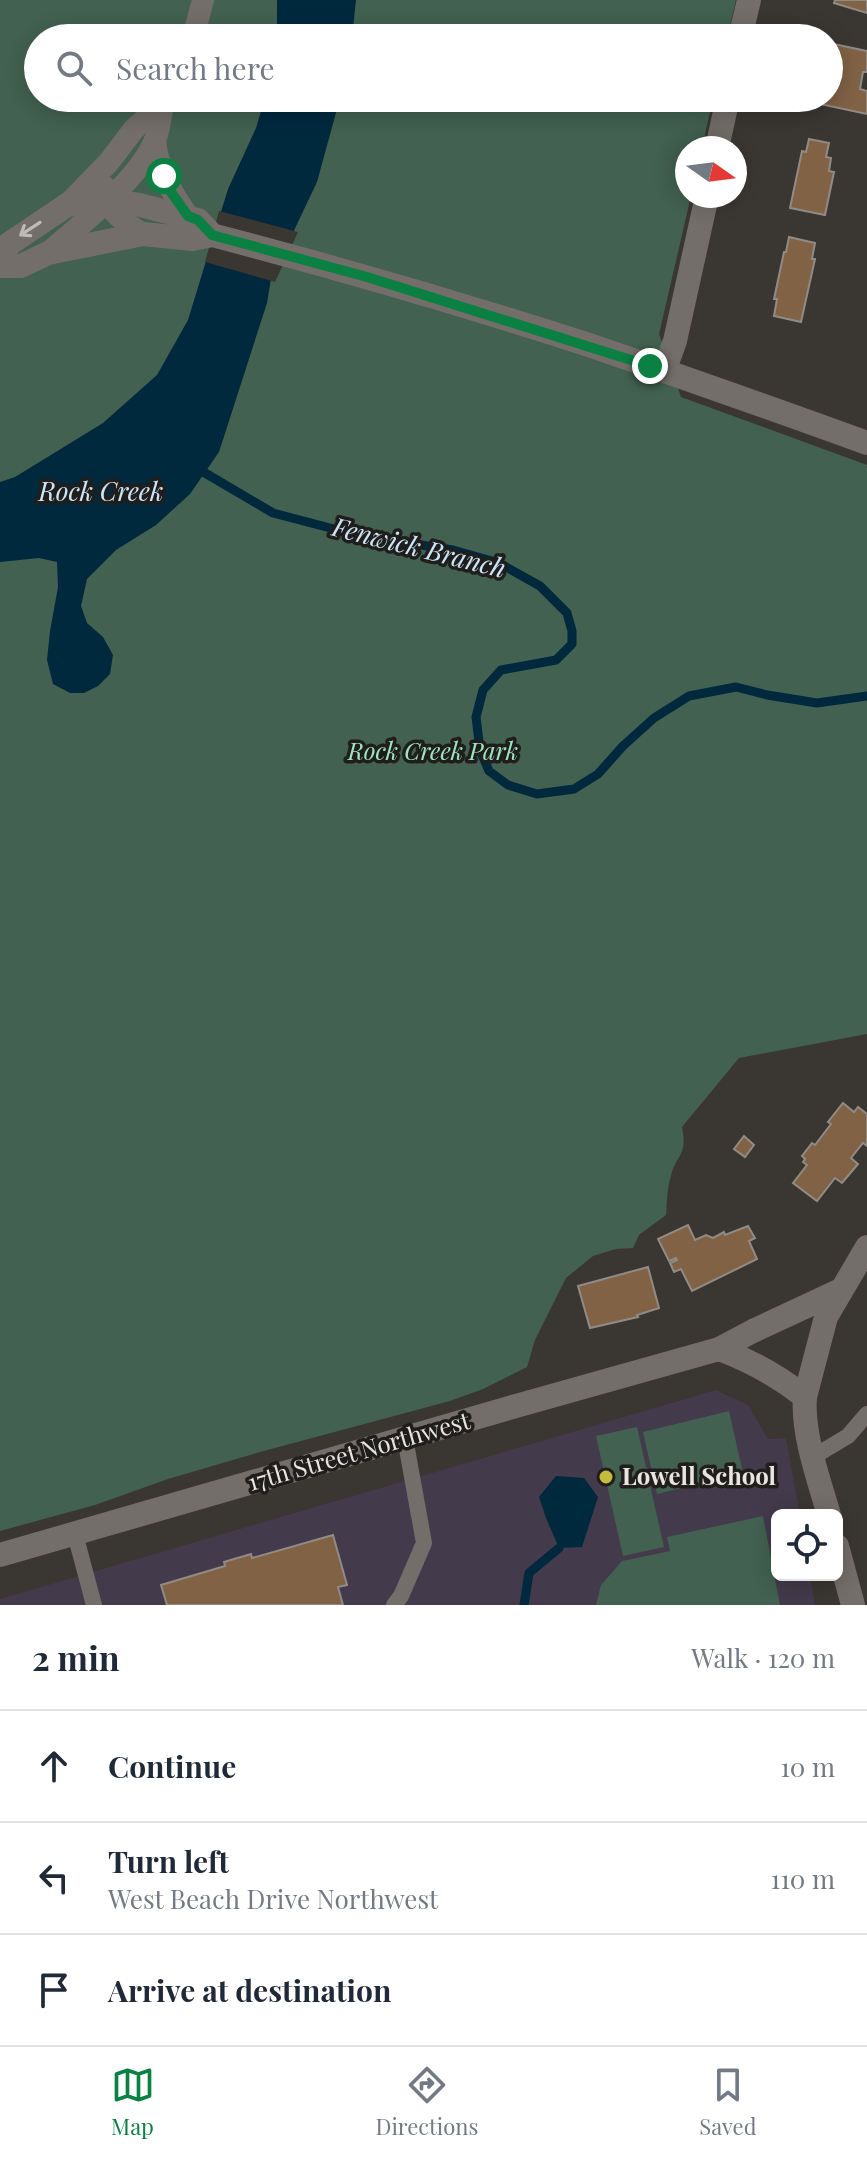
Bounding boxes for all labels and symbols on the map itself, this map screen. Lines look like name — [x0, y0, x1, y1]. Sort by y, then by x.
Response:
north arrow — [675, 136, 747, 208]
route start — [146, 158, 182, 194]
one-way arrow — [19, 221, 42, 237]
route end — [632, 348, 668, 384]
water label: Rock Creek — [38, 473, 163, 508]
water label: Fenwick Branch — [328, 508, 510, 585]
park label: Rock Creek Park — [347, 734, 518, 766]
street label: 17th Street Northwest — [244, 1403, 474, 1497]
place label: Lowell School — [622, 1459, 777, 1491]
marker: Lowell School — [597, 1468, 615, 1486]

